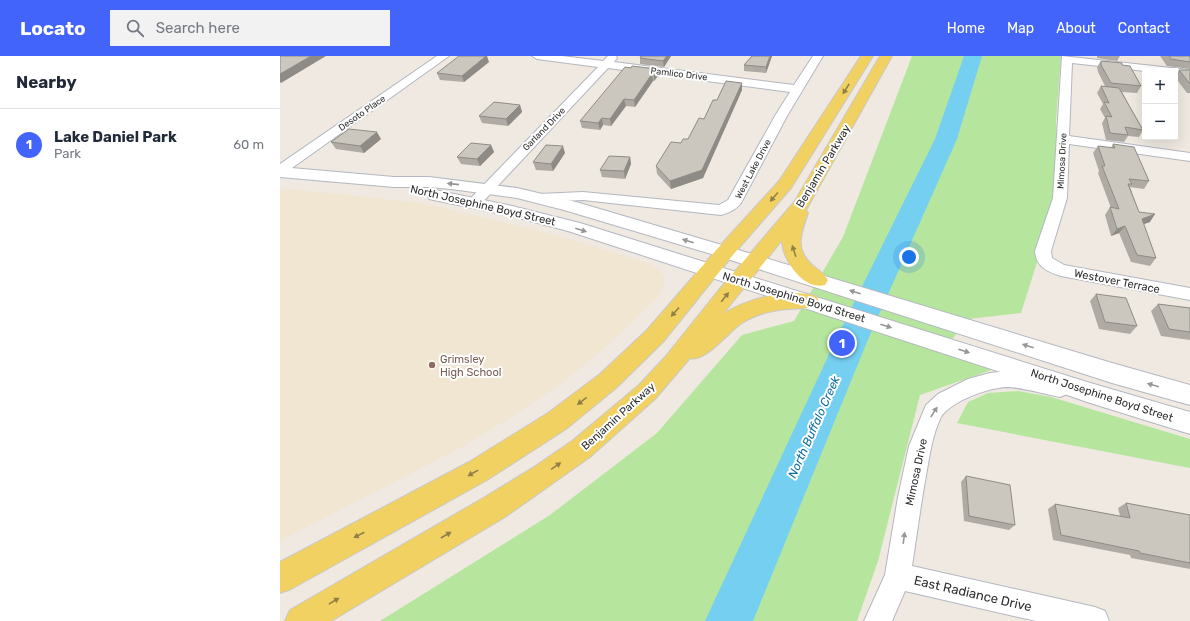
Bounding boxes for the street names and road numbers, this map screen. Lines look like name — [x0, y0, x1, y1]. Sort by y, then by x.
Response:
street label: Pamlico Drive — [650, 66, 708, 82]
street label: Desoto Place — [337, 93, 387, 133]
street label: Garland Drive — [521, 105, 567, 153]
street label: Benjamin Parkway — [794, 122, 853, 210]
street label: Mimosa Drive — [1056, 133, 1068, 189]
street label: West Lake Drive — [733, 138, 773, 200]
street label: North Josephine Boyd Street — [409, 182, 557, 229]
street label: Westover Terrace — [1073, 267, 1161, 296]
street label: North Josephine Boyd Street — [721, 270, 868, 326]
street label: North Josephine Boyd Street — [1029, 366, 1175, 425]
street label: Benjamin Parkway — [579, 380, 658, 453]
street label: Mimosa Drive — [903, 437, 930, 507]
street label: East Radiance Drive — [912, 573, 1033, 614]

